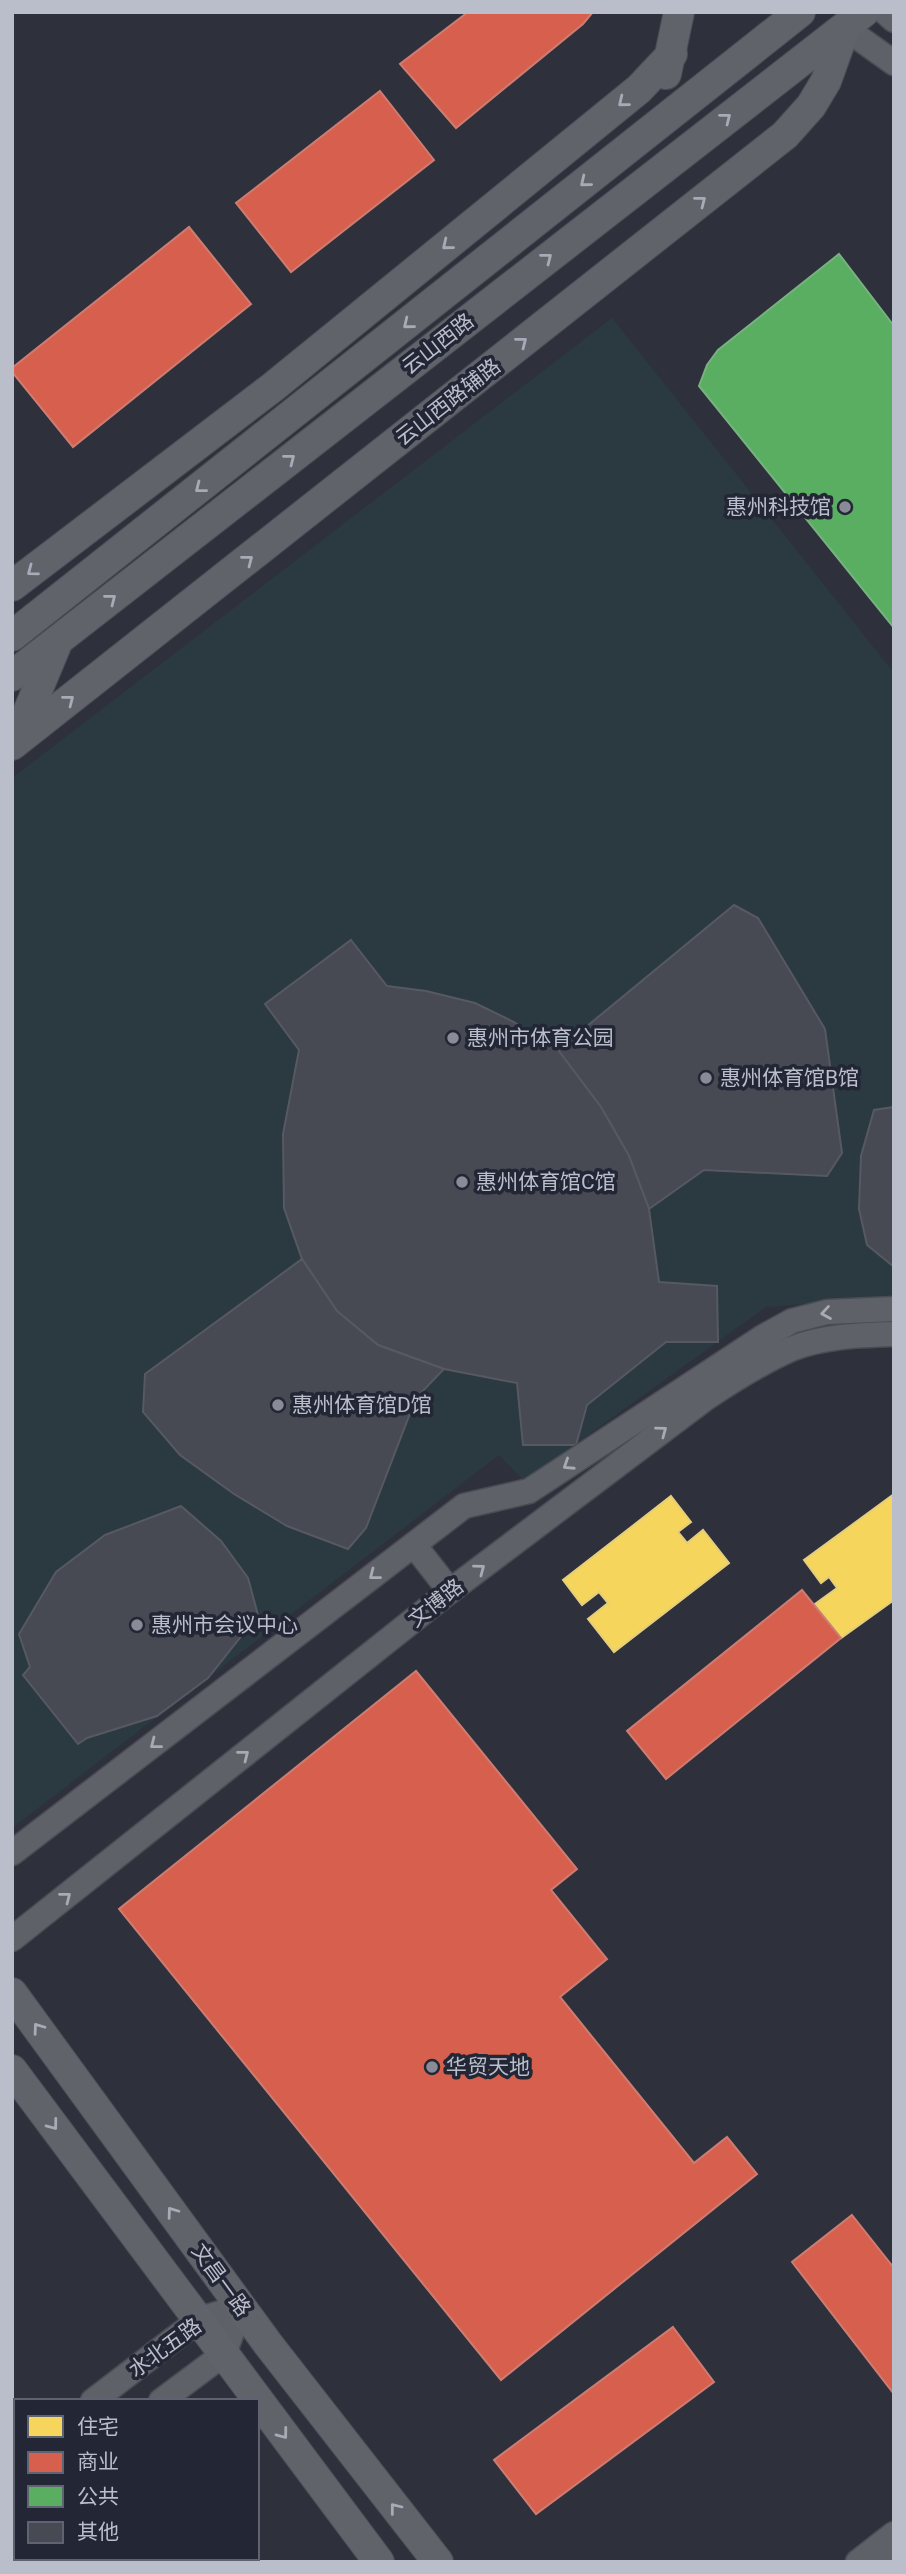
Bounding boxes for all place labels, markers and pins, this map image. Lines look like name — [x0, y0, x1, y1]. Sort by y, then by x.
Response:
place label: 惠州科技馆 — [726, 495, 831, 519]
marker: 惠州科技馆 — [837, 499, 853, 515]
place label: 惠州市体育公园 — [467, 1026, 614, 1050]
marker: 惠州市体育公园 — [445, 1030, 461, 1046]
place label: 惠州体育馆B馆 — [720, 1066, 859, 1090]
marker: 惠州体育馆B馆 — [698, 1070, 714, 1086]
place label: 惠州体育馆C馆 — [476, 1170, 616, 1194]
marker: 惠州体育馆C馆 — [454, 1174, 470, 1190]
place label: 惠州体育馆D馆 — [292, 1393, 432, 1417]
marker: 惠州体育馆D馆 — [270, 1397, 286, 1413]
place label: 惠州市会议中心 — [151, 1613, 298, 1637]
marker: 惠州市会议中心 — [129, 1617, 145, 1633]
place label: 华贸天地 — [446, 2055, 530, 2079]
marker: 华贸天地 — [424, 2059, 440, 2075]

